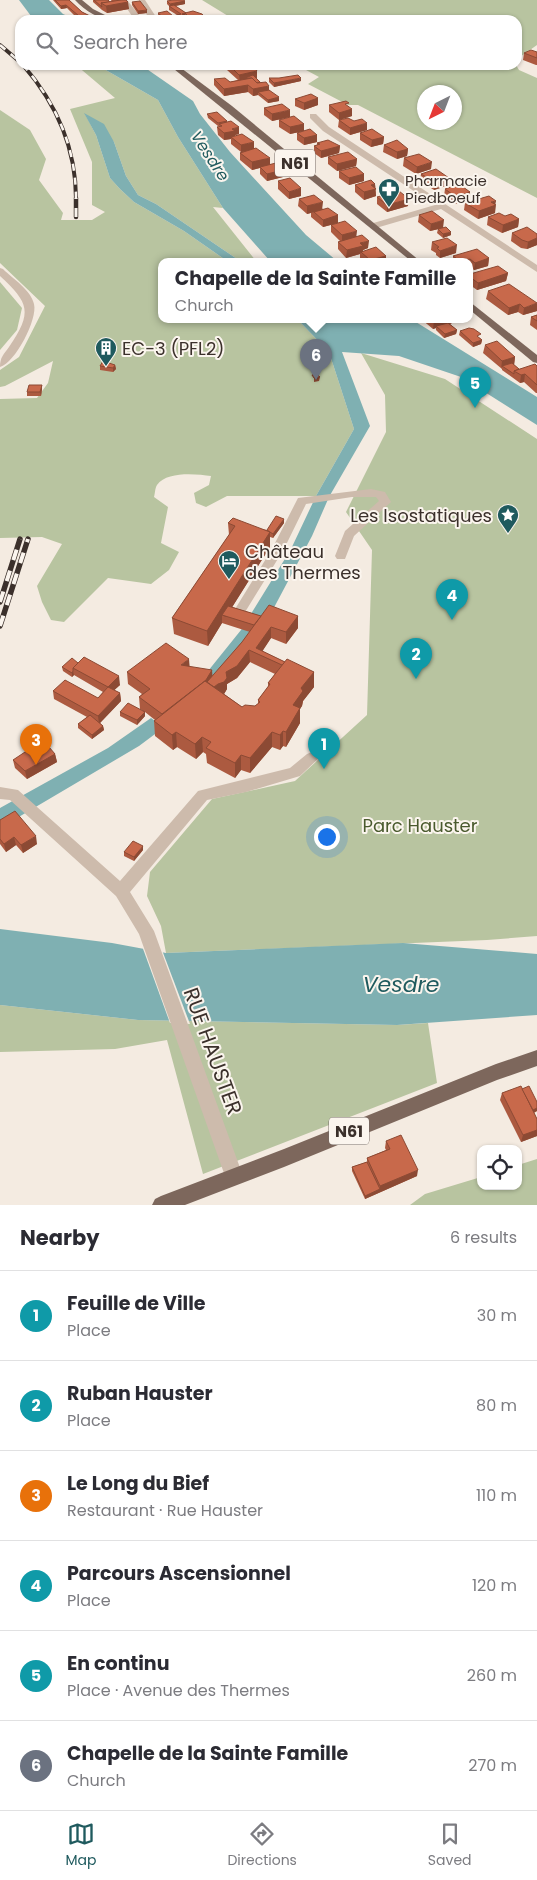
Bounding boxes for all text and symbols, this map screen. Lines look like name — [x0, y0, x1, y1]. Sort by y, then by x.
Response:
search box — [15, 15, 522, 70]
icon: search — [33, 29, 61, 57]
text: Search here — [73, 29, 187, 56]
north arrow — [417, 85, 462, 130]
water label: Vesdre — [185, 126, 235, 186]
road number: N61 — [275, 150, 315, 177]
place label: Pharmacie Piedboeuf — [405, 170, 487, 208]
pharmacy icon: Pharmacie Piedboeuf — [377, 177, 401, 208]
popup — [158, 258, 473, 323]
text: Chapelle de la Sainte Famille — [175, 265, 456, 292]
text: Church — [175, 294, 234, 317]
building icon: EC-3 (PFL2) — [94, 336, 118, 367]
place label: EC-3 (PFL2) — [122, 336, 224, 361]
pin: 6 — [300, 339, 332, 380]
pin: 5 — [459, 367, 491, 408]
place label: Les Isostatiques — [350, 503, 492, 528]
place icon: Les Isostatiques — [496, 503, 520, 534]
place label: Château des Thermes — [245, 539, 361, 585]
hotel icon: Château des Thermes — [217, 549, 241, 580]
pin: 4 — [436, 579, 468, 620]
pin: 2 — [400, 638, 432, 679]
pin: 3 — [20, 724, 52, 765]
pin: 1 — [308, 728, 340, 769]
park label: Parc Hauster — [362, 813, 478, 838]
your location — [314, 824, 340, 850]
water label: Vesdre — [363, 969, 439, 1000]
street label: RUE HAUSTER — [177, 983, 249, 1119]
road number: N61 — [329, 1118, 369, 1144]
map controls — [477, 1145, 522, 1190]
button: locate — [477, 1145, 522, 1190]
text: Nearby — [20, 1223, 100, 1252]
text: 6 results — [450, 1226, 517, 1249]
text: Feuille de Ville — [67, 1290, 205, 1317]
text: 1 — [33, 1304, 39, 1327]
text: 30 m — [477, 1304, 517, 1327]
text: Place — [67, 1319, 111, 1342]
text: Ruban Hauster — [67, 1380, 213, 1407]
text: 2 — [31, 1394, 41, 1417]
text: 80 m — [476, 1394, 517, 1417]
text: Place — [67, 1409, 111, 1432]
text: Le Long du Bief — [67, 1470, 209, 1497]
text: 3 — [31, 1484, 41, 1507]
text: 110 m — [476, 1484, 517, 1507]
text: Restaurant · Rue Hauster — [67, 1499, 263, 1522]
text: Parcours Ascensionnel — [67, 1560, 291, 1587]
text: 4 — [31, 1574, 41, 1597]
text: 120 m — [472, 1574, 517, 1597]
text: Place — [67, 1589, 111, 1612]
text: En continu — [67, 1650, 169, 1677]
text: 5 — [31, 1664, 41, 1687]
text: 260 m — [467, 1664, 517, 1687]
text: Place · Avenue des Thermes — [67, 1679, 290, 1702]
text: Chapelle de la Sainte Famille — [67, 1740, 348, 1767]
text: 6 — [31, 1754, 41, 1777]
text: 270 m — [468, 1754, 517, 1777]
text: Church — [67, 1769, 126, 1792]
tab: Map — [65, 1820, 96, 1871]
tab: Directions — [227, 1820, 297, 1871]
tab: Saved — [428, 1820, 472, 1871]

